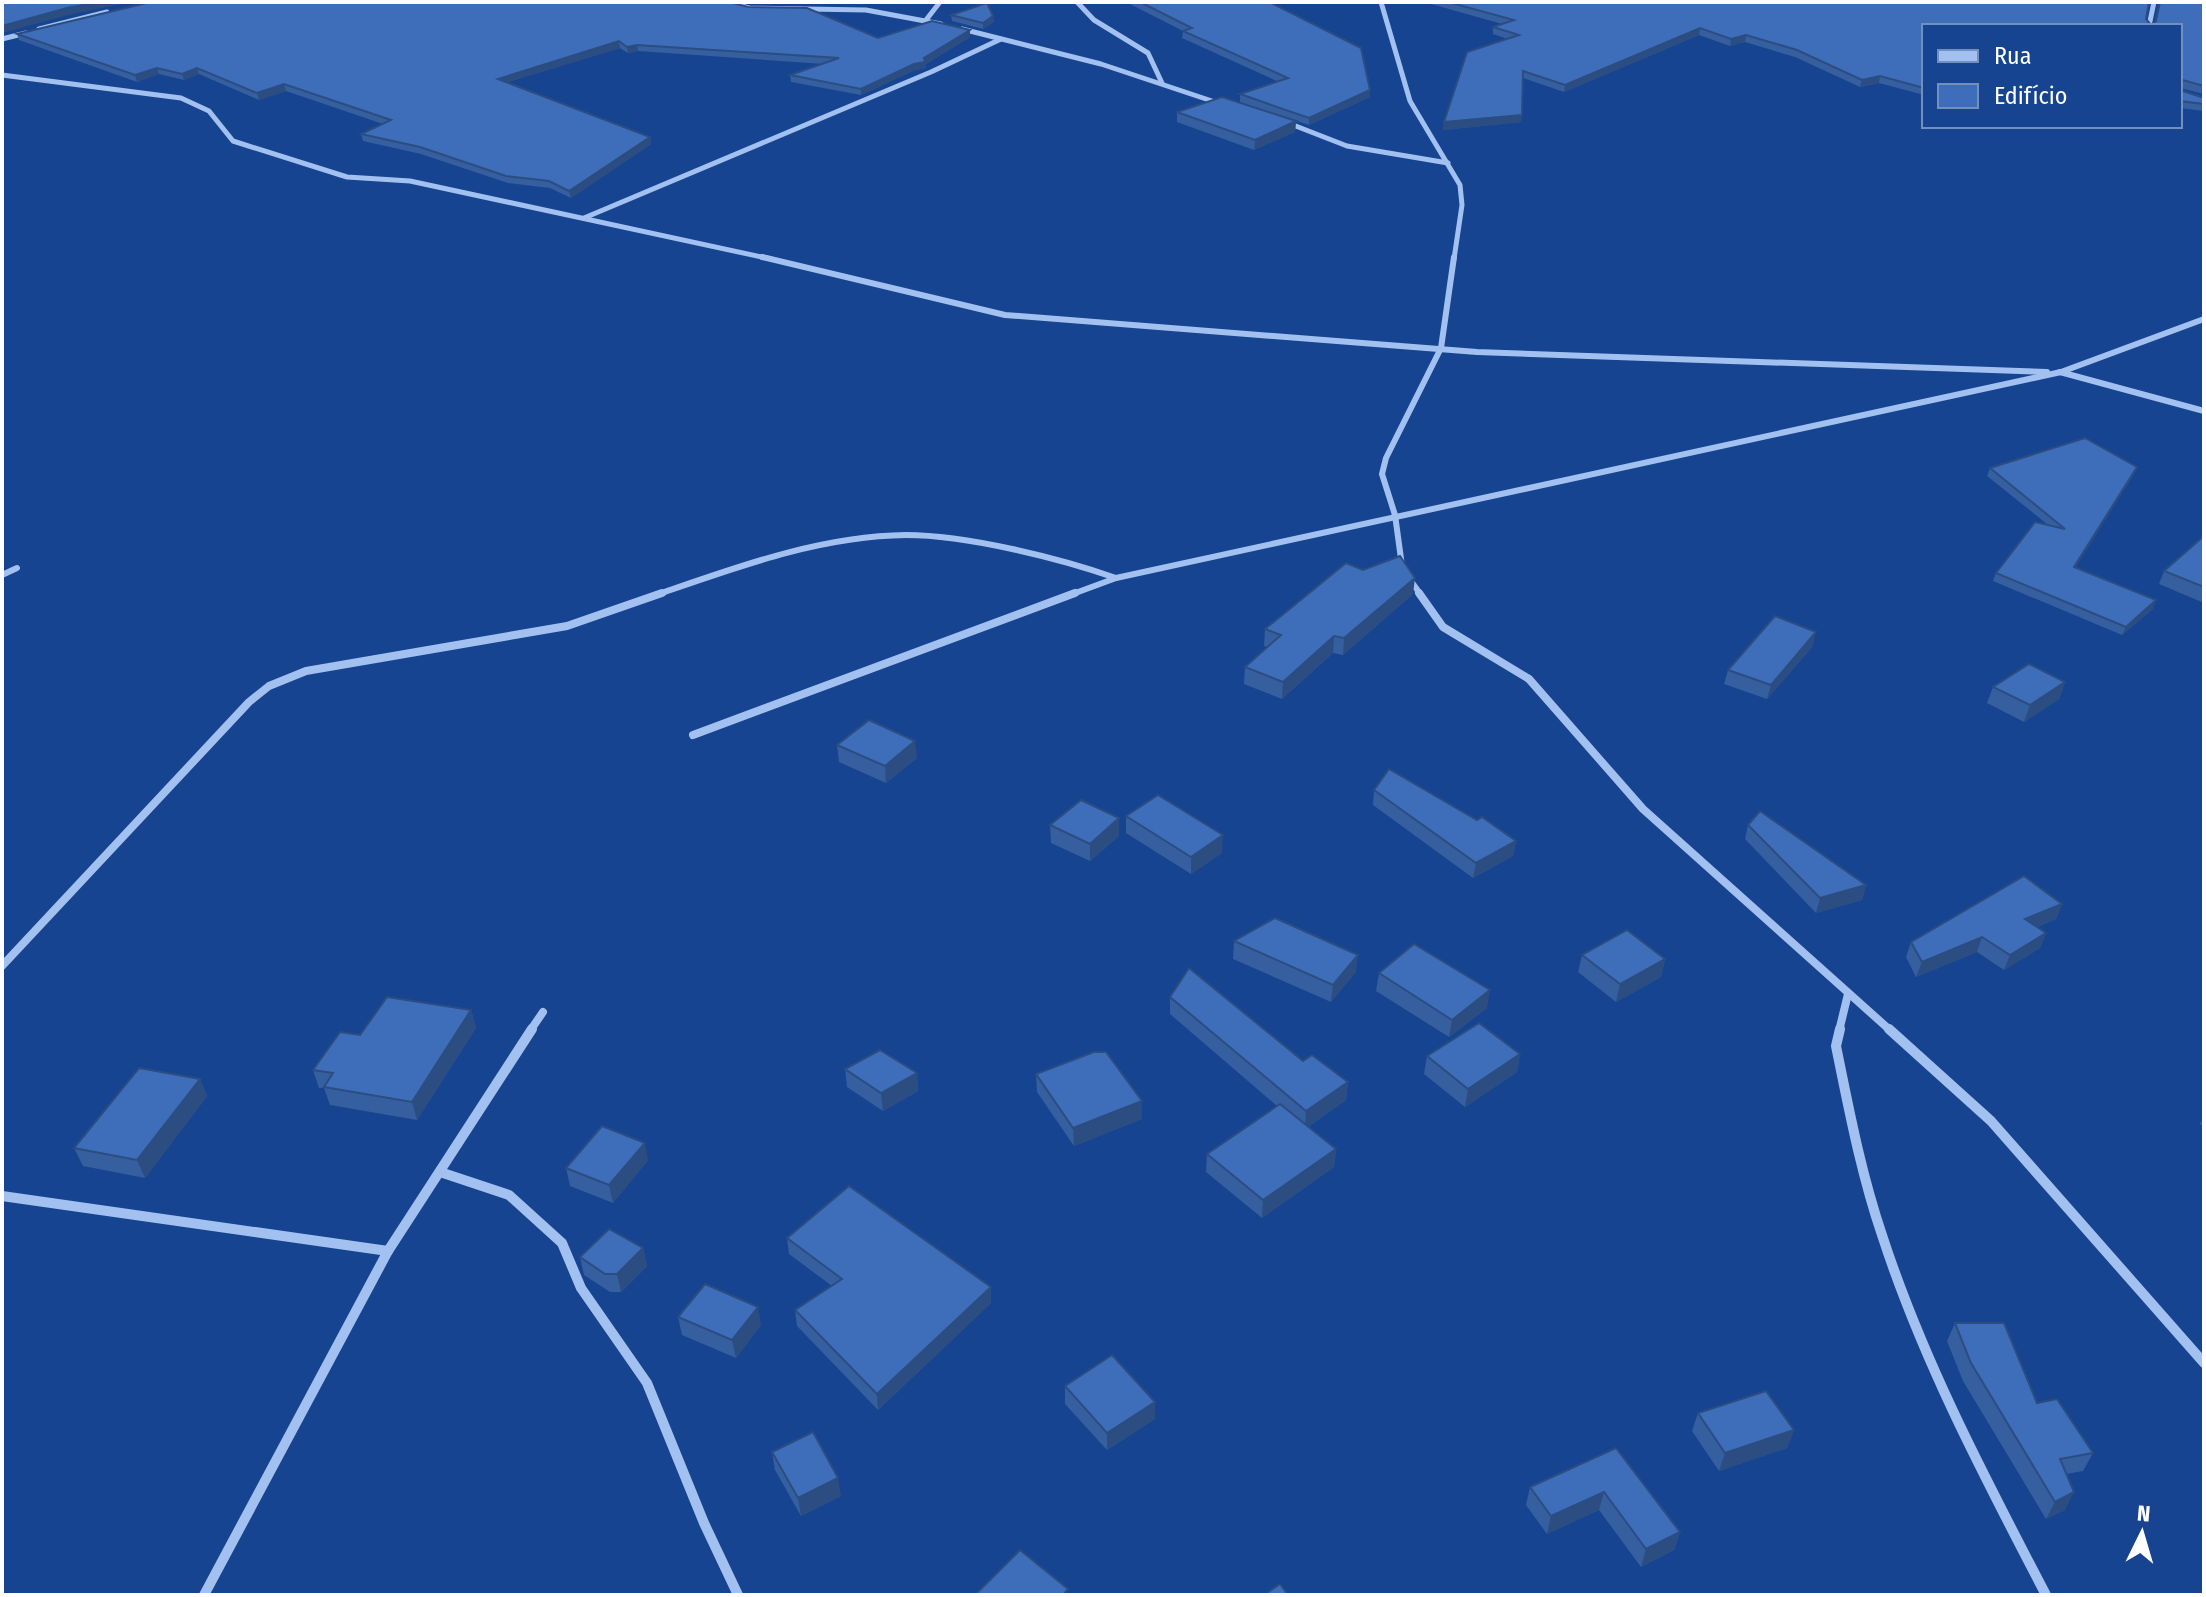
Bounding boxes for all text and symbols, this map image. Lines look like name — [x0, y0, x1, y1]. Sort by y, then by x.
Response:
legend — [1922, 24, 2182, 128]
text: Rua — [1994, 42, 2031, 70]
text: Edifício — [1994, 82, 2067, 110]
north arrow — [2102, 1493, 2182, 1573]
text: N — [2136, 1500, 2151, 1528]

